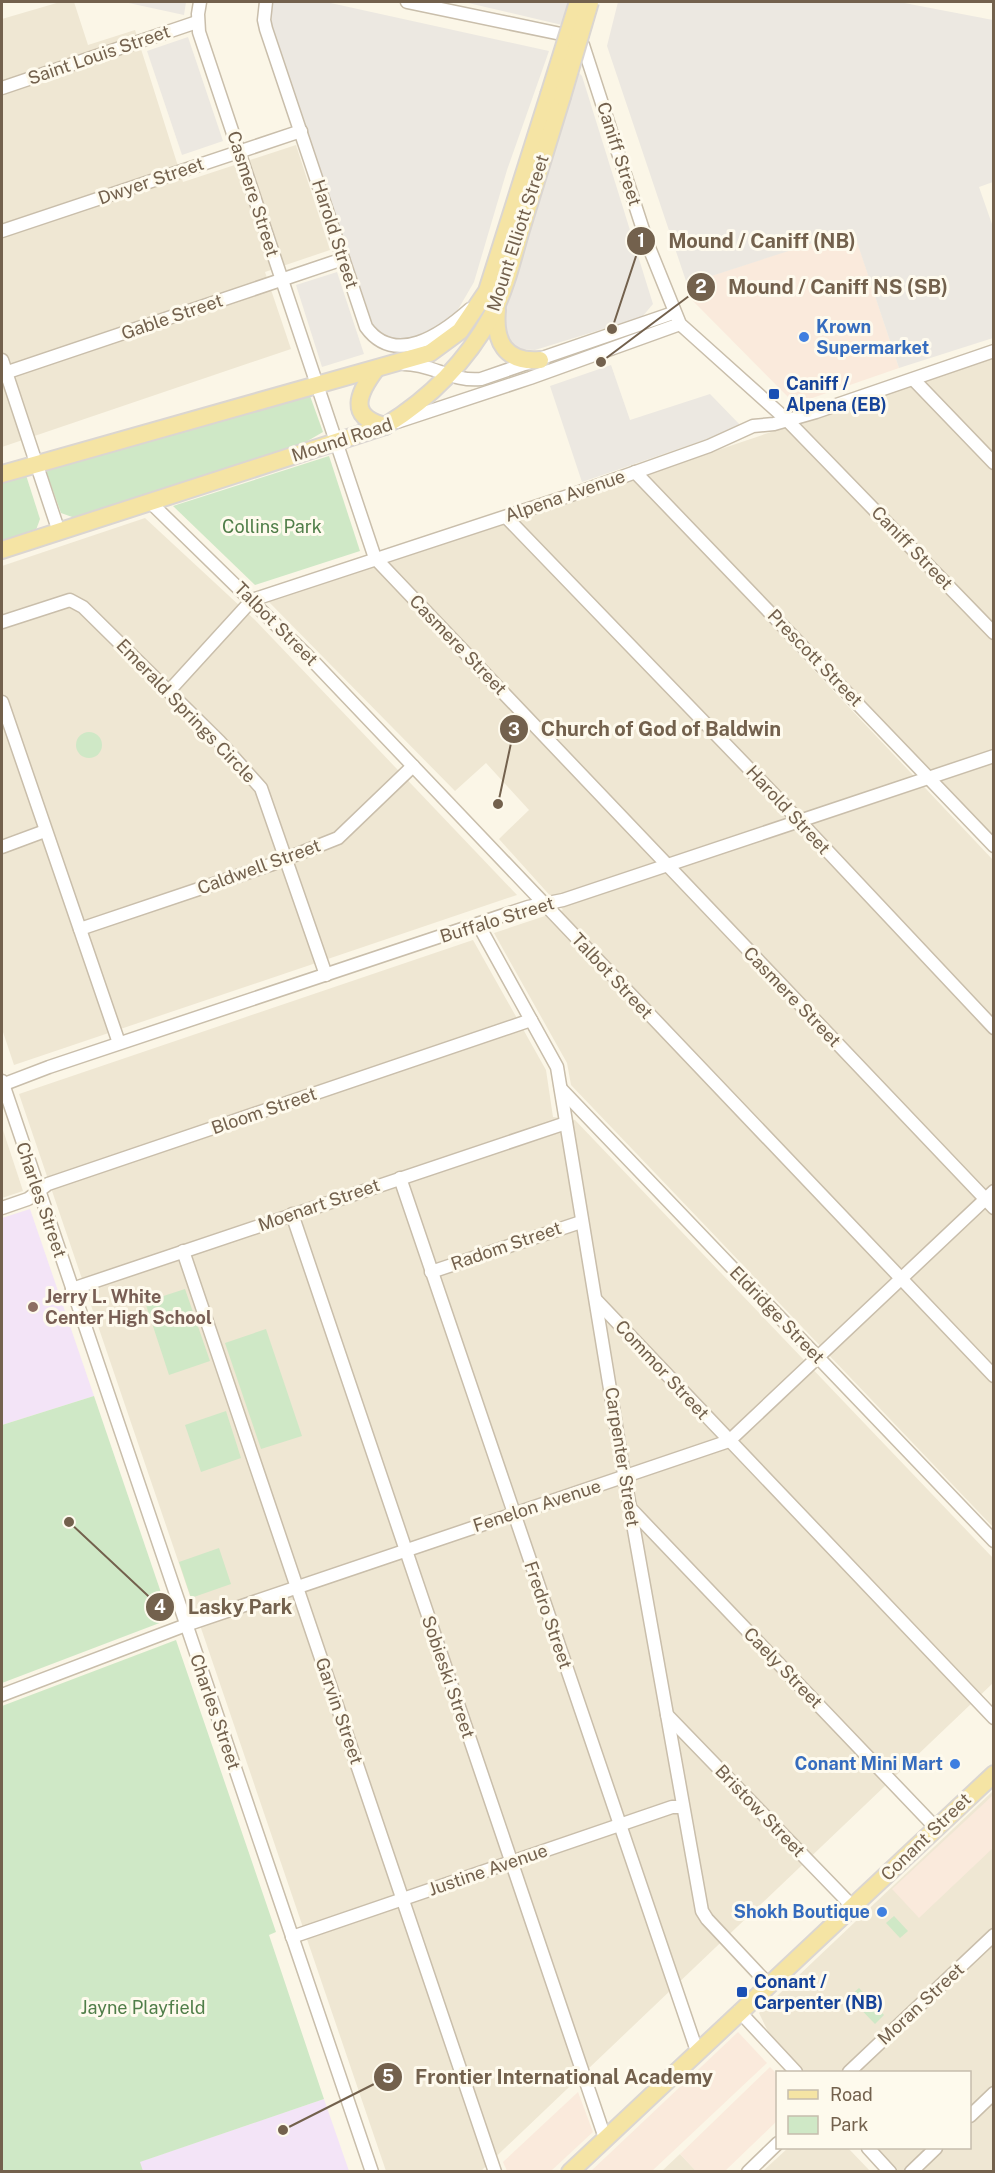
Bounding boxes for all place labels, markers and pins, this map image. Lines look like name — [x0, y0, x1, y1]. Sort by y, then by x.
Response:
callout: Mound / Caniff (NB) — [626, 222, 867, 260]
callout: Mound / Caniff NS (SB) — [686, 268, 959, 306]
place label: Krown Supermarket — [816, 316, 929, 358]
marker: Krown Supermarket — [797, 330, 811, 344]
place label: Caniff / Alpena (EB) — [786, 373, 887, 415]
marker: Caniff / Alpena (EB) — [767, 387, 781, 401]
callout: Church of God of Baldwin — [499, 710, 793, 748]
place label: Jerry L. White Center High School — [45, 1286, 212, 1328]
marker: Jerry L. White Center High School — [26, 1300, 40, 1314]
callout: Lasky Park — [145, 1588, 304, 1626]
place label: Conant Mini Mart — [795, 1753, 943, 1774]
marker: Conant Mini Mart — [948, 1757, 962, 1771]
place label: Shokh Boutique — [734, 1901, 870, 1922]
marker: Shokh Boutique — [875, 1905, 889, 1919]
place label: Conant / Carpenter (NB) — [754, 1971, 883, 2013]
marker: Conant / Carpenter (NB) — [735, 1985, 749, 1999]
callout: Frontier International Academy — [373, 2058, 725, 2096]

